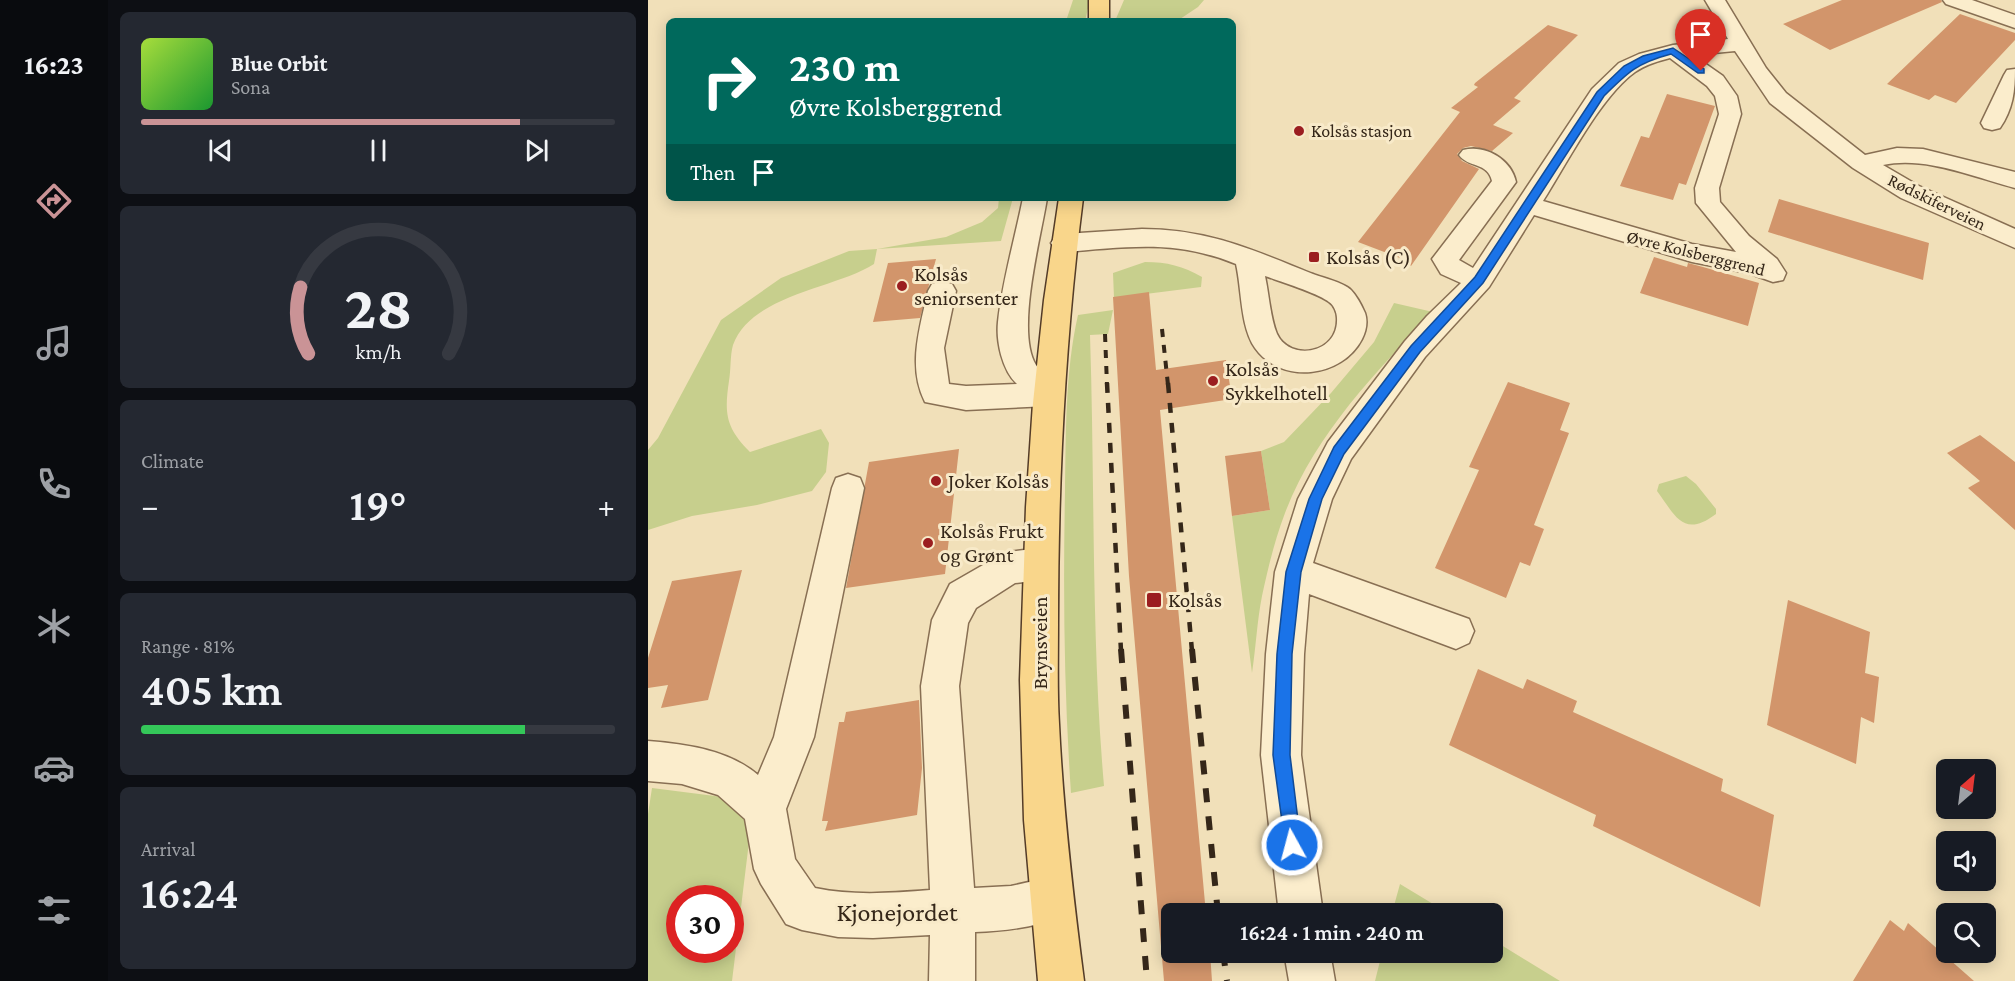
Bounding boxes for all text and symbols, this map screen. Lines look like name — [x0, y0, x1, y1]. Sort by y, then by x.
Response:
pin — [1675, 9, 1726, 71]
icon: arrive — [1684, 18, 1717, 51]
icon: right — [690, 42, 768, 120]
text: 230 m — [789, 43, 900, 90]
text: 16:23 — [24, 50, 84, 80]
text: Blue Orbit — [231, 51, 327, 76]
text: Sona — [231, 76, 270, 98]
text: Øvre Kolsberggrend — [789, 92, 1002, 122]
place label: Kolsås stasjon — [1311, 121, 1412, 142]
marker: Kolsås stasjon — [1292, 124, 1306, 138]
icon: previous — [204, 134, 237, 167]
icon: pause — [362, 134, 395, 167]
icon: next — [520, 134, 553, 167]
icon: arrive — [747, 156, 780, 189]
text: Then — [690, 160, 735, 185]
street label: Rødskiferveien — [1885, 170, 1990, 234]
icon: directions — [33, 180, 75, 222]
street label: Øvre Kolsberggrend — [1625, 226, 1768, 280]
place label: Kolsås (C) — [1326, 245, 1411, 269]
marker: Kolsås (C) — [1307, 250, 1321, 264]
place label: Kolsås seniorsenter — [914, 262, 1019, 310]
text: 28 — [344, 272, 412, 341]
marker: Kolsås seniorsenter — [895, 279, 909, 293]
icon: music — [33, 322, 75, 364]
text: km/h — [355, 340, 402, 364]
place label: Kolsås Sykkelhotell — [1225, 357, 1328, 405]
marker: Kolsås Sykkelhotell — [1206, 374, 1220, 388]
text: Climate — [141, 450, 204, 472]
icon: phone — [33, 463, 75, 505]
place label: Joker Kolsås — [946, 469, 1049, 493]
marker: Joker Kolsås — [929, 474, 943, 488]
text: 19° — [350, 480, 406, 530]
text: − — [141, 487, 158, 524]
text: + — [598, 487, 615, 524]
place label: Kolsås Frukt og Grønt — [940, 519, 1045, 567]
marker: Kolsås Frukt og Grønt — [921, 536, 935, 550]
place label: Kolsås — [1168, 588, 1222, 612]
marker: Kolsås — [1145, 591, 1163, 609]
street label: Brynsveien — [1028, 597, 1052, 689]
icon: climate — [33, 605, 75, 647]
text: Range · 81% — [141, 635, 235, 657]
text: 405 km — [141, 665, 282, 715]
icon: car — [33, 747, 75, 789]
north arrow — [1936, 759, 1996, 819]
map controls — [1936, 759, 1996, 963]
position arrow — [1260, 813, 1324, 877]
button: sound — [1936, 831, 1996, 891]
text: Arrival — [141, 838, 195, 860]
text: 16:24 — [141, 868, 239, 918]
speed limit sign: 30 — [666, 885, 744, 963]
icon: filters — [33, 889, 75, 931]
street label: Kjonejordet — [836, 898, 958, 927]
button: search — [1936, 903, 1996, 963]
text: 16:24 · 1 min · 240 m — [1240, 920, 1424, 945]

